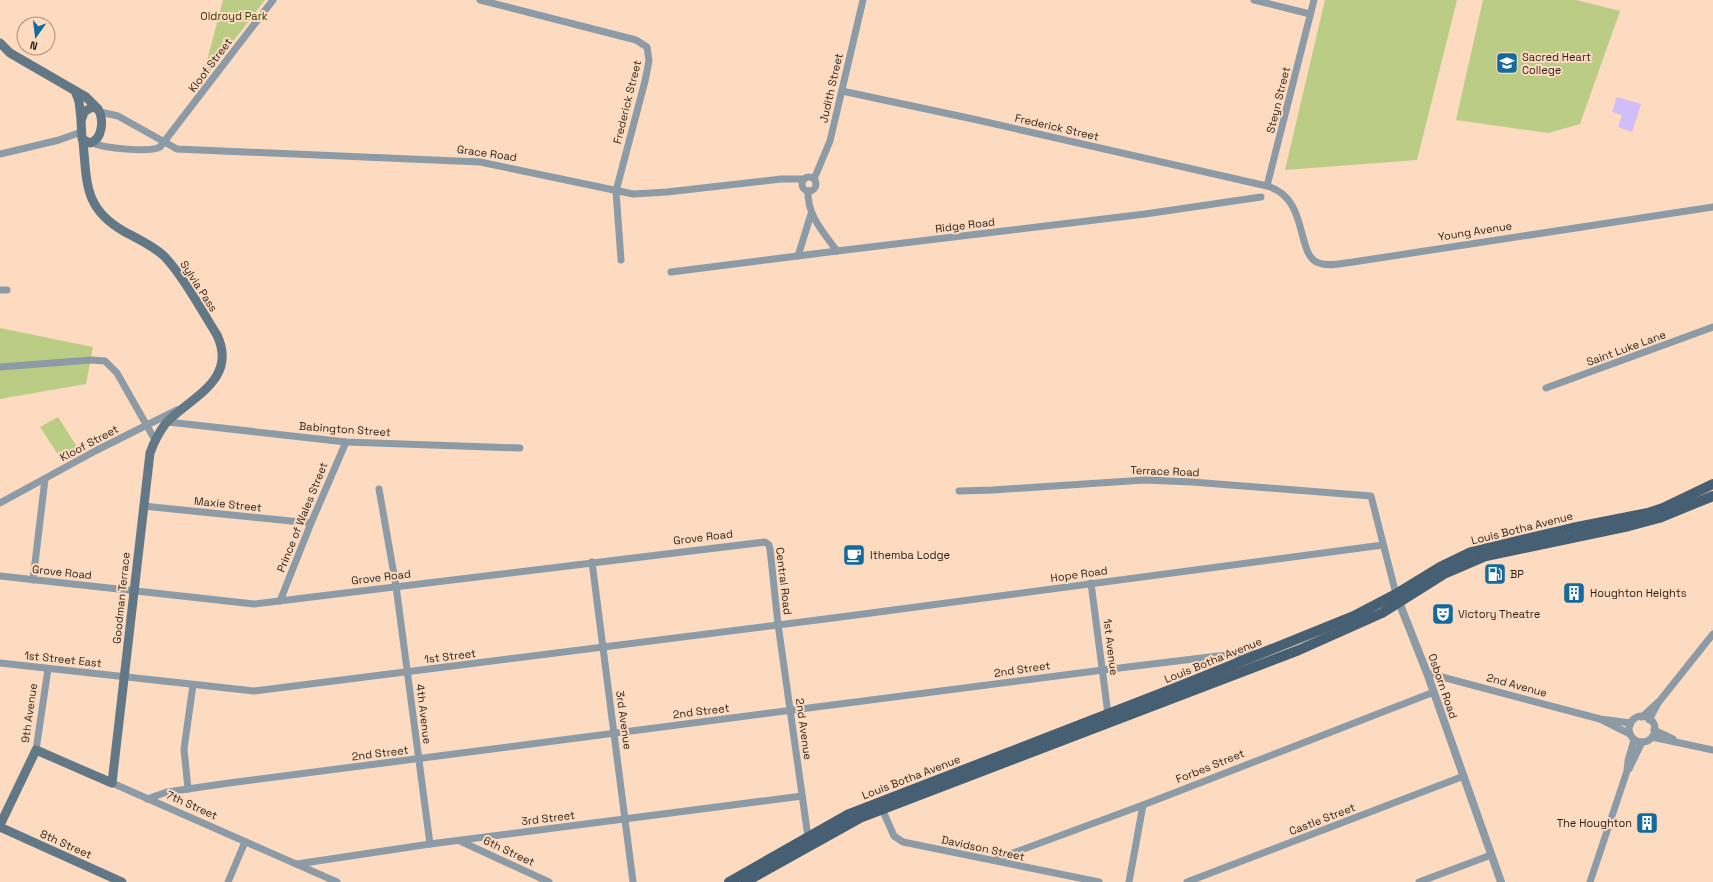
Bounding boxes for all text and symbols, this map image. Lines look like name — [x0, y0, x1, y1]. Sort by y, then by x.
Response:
park label: Oldroyd Park — [200, 9, 268, 23]
north arrow — [16, 16, 56, 56]
street label: Kloof Street — [185, 35, 235, 95]
text: N — [28, 38, 39, 53]
school or university icon: Sacred Heart College — [1494, 50, 1520, 76]
place label: Sacred Heart College — [1522, 50, 1591, 77]
street label: Judith Street — [816, 52, 846, 124]
street label: Frederick Street — [610, 59, 644, 145]
street label: Steyn Street — [1263, 65, 1293, 135]
street label: Frederick Street — [1014, 111, 1100, 143]
street label: Grace Road — [456, 142, 518, 164]
street label: Ridge Road — [934, 214, 996, 236]
street label: Young Avenue — [1437, 218, 1513, 244]
street label: Sylvia Pass — [177, 258, 221, 314]
street label: Saint Luke Lane — [1584, 327, 1668, 369]
street label: Babington Street — [299, 419, 391, 439]
street label: Kloof Street — [57, 422, 121, 464]
street label: Prince of Wales Street — [273, 460, 331, 574]
street label: Terrace Road — [1130, 463, 1200, 479]
street label: Maxie Street — [193, 493, 263, 515]
street label: Louis Botha Avenue — [1470, 509, 1574, 547]
street label: Grove Road — [672, 526, 734, 548]
cafe icon: Ithemba Lodge — [841, 542, 867, 568]
street label: Central Road — [773, 546, 795, 616]
place label: Ithemba Lodge — [870, 548, 950, 562]
street label: Goodman Terrace — [109, 551, 133, 645]
fuel station icon: BP — [1482, 561, 1508, 587]
street label: Grove Road — [32, 562, 92, 582]
street label: Hope Road — [1050, 563, 1108, 585]
street label: Grove Road — [350, 566, 412, 588]
place label: BP — [1510, 567, 1524, 581]
building icon: Houghton Heights — [1561, 580, 1587, 606]
place label: Houghton Heights — [1590, 586, 1687, 600]
theatre icon: Victory Theatre — [1430, 601, 1456, 627]
place label: Victory Theatre — [1458, 607, 1540, 621]
street label: 1st Avenue — [1101, 618, 1121, 676]
street label: Louis Botha Avenue — [1162, 634, 1264, 686]
street label: 1st Street — [423, 646, 477, 666]
street label: 1st Street East — [24, 648, 102, 670]
street label: Osborn Road — [1425, 652, 1461, 720]
street label: 2nd Street — [993, 658, 1051, 680]
street label: 2nd Avenue — [1485, 670, 1549, 700]
street label: 9th Avenue — [18, 682, 40, 744]
street label: 4th Avenue — [413, 683, 435, 745]
street label: 3rd Avenue — [613, 690, 635, 750]
street label: 2nd Avenue — [793, 697, 815, 761]
street label: 2nd Street — [672, 701, 730, 721]
street label: 2nd Street — [351, 743, 409, 763]
street label: Forbes Street — [1174, 746, 1246, 786]
street label: Louis Botha Avenue — [860, 752, 962, 802]
street label: 7th Street — [164, 788, 220, 822]
street label: Castle Street — [1287, 800, 1357, 838]
street label: 3rd Street — [520, 808, 576, 828]
building icon: The Houghton — [1634, 810, 1660, 836]
place label: The Houghton — [1557, 816, 1632, 830]
street label: 8th Street — [38, 826, 94, 862]
street label: Davidson Street — [940, 832, 1026, 864]
street label: 6th Street — [481, 833, 537, 869]

